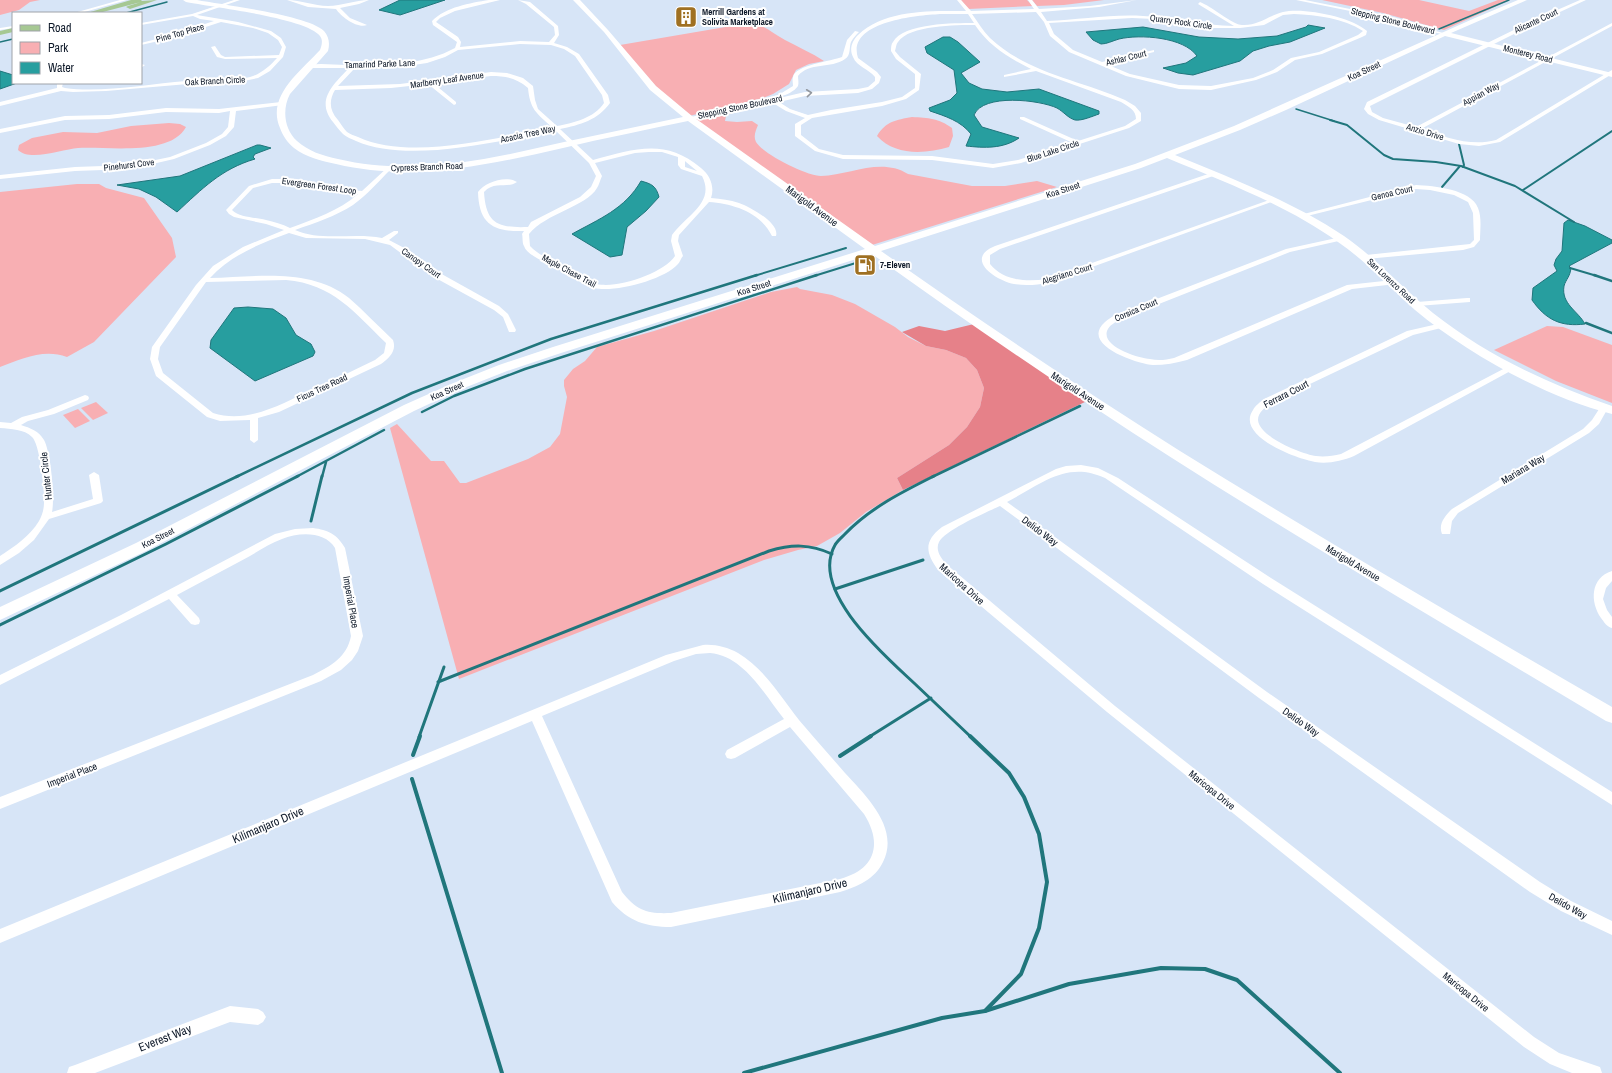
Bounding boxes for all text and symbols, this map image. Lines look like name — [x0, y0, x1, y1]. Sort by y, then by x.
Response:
building icon: Merrill Gardens at Solivita Marketplace — [673, 4, 699, 30]
street label: Stepping Stone Boulevard — [1350, 5, 1436, 37]
place label: Merrill Gardens at Solivita Marketplace — [702, 6, 773, 28]
street label: Alicante Court — [1511, 6, 1560, 37]
legend — [12, 12, 142, 84]
street label: Quarry Rock Circle — [1149, 12, 1213, 32]
text: Road — [48, 20, 72, 36]
street label: Pine Top Place — [155, 20, 205, 46]
text: Park — [48, 40, 68, 56]
street label: Monterey Road — [1502, 42, 1554, 66]
street label: Ashlar Court — [1104, 47, 1147, 69]
street label: Tamarind Parke Lane — [344, 57, 416, 71]
street label: Koa Street — [1346, 58, 1382, 84]
text: Water — [48, 60, 75, 76]
street label: Marlberry Leaf Avenue — [409, 69, 485, 91]
street label: Oak Branch Circle — [185, 73, 245, 89]
street label: Appian Way — [1460, 79, 1502, 109]
one-way arrow — [806, 89, 812, 98]
street label: Stepping Stone Boulevard — [697, 92, 783, 122]
street label: Anzio Drive — [1404, 120, 1445, 143]
street label: Acacia Tree Way — [498, 122, 557, 146]
street label: Blue Lake Circle — [1025, 137, 1081, 165]
street label: Pinehurst Cove — [103, 156, 155, 174]
street label: Cypress Branch Road — [391, 160, 463, 174]
street label: Evergreen Forest Loop — [281, 175, 357, 197]
street label: Koa Street — [1045, 179, 1081, 201]
street label: Genoa Court — [1370, 182, 1414, 204]
street label: Marigold Avenue — [783, 183, 841, 230]
street label: Canopy Court — [399, 245, 443, 281]
street label: Maple Chase Trail — [540, 252, 599, 291]
fuel station icon: 7-Eleven — [852, 252, 878, 278]
street label: San Lorenzo Road — [1364, 256, 1418, 306]
place label: 7-Eleven — [880, 259, 911, 271]
street label: Alegriano Court — [1040, 261, 1093, 288]
street label: Koa Street — [736, 277, 772, 299]
street label: Corsica Court — [1113, 296, 1159, 324]
street label: Marigold Avenue — [1049, 369, 1108, 413]
street label: Ficus Tree Road — [295, 371, 349, 405]
street label: Ferrara Court — [1261, 377, 1311, 411]
street label: Koa Street — [429, 378, 465, 404]
street label: Mariana Way — [1499, 450, 1548, 487]
street label: Hunter Circle — [37, 451, 55, 501]
street label: Delido Way — [1019, 513, 1061, 549]
street label: Koa Street — [140, 525, 176, 551]
street label: Marigold Avenue — [1323, 542, 1383, 585]
street label: Maricopa Drive — [937, 560, 987, 608]
street label: Imperial Place — [340, 575, 362, 629]
street label: Delido Way — [1280, 705, 1323, 740]
street label: Imperial Place — [45, 759, 99, 790]
street label: Maricopa Drive — [1186, 767, 1238, 813]
street label: Kilimanjaro Drive — [230, 803, 306, 847]
street label: Kilimanjaro Drive — [771, 875, 849, 907]
street label: Delido Way — [1546, 890, 1590, 922]
street label: Maricopa Drive — [1440, 969, 1492, 1015]
street label: Everest Way — [136, 1021, 194, 1055]

